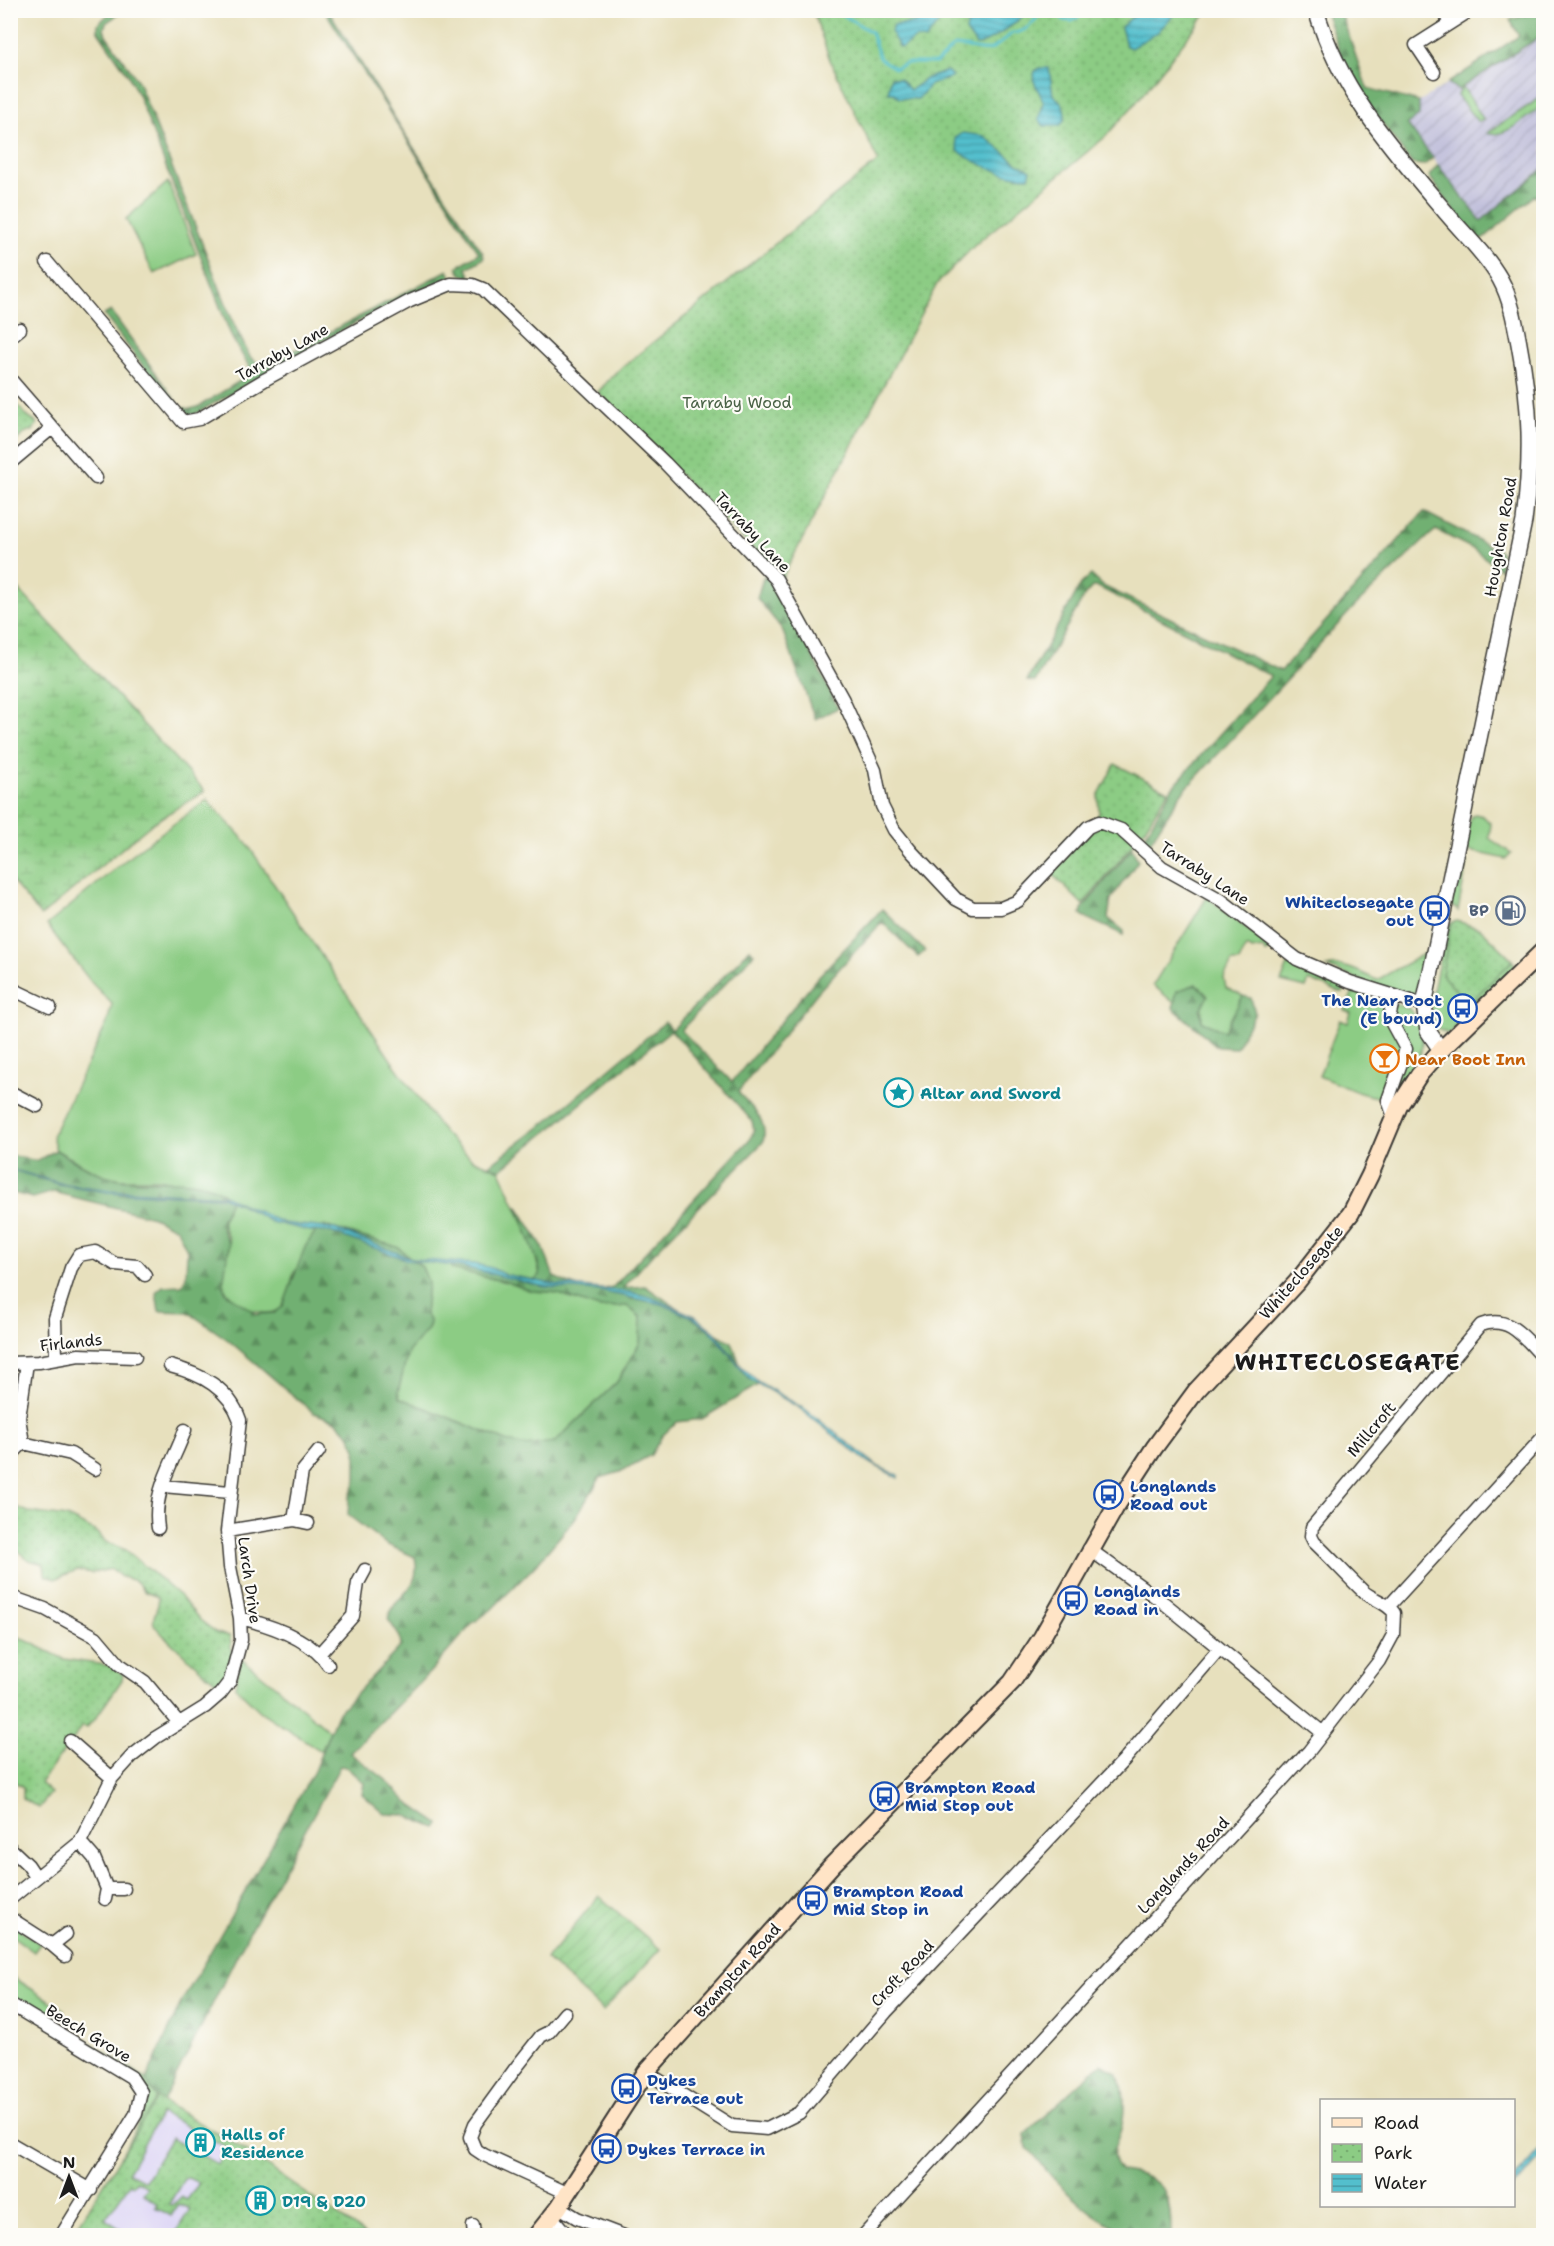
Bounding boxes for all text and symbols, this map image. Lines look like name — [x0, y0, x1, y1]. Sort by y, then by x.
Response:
street label: Tarraby Lane — [232, 318, 332, 386]
park label: Tarraby Wood — [682, 392, 792, 413]
street label: Houghton Road — [1480, 475, 1521, 599]
street label: Tarraby Lane — [710, 488, 795, 577]
street label: Tarraby Lane — [1156, 837, 1253, 910]
place label: Whiteclosegate out — [1285, 892, 1414, 931]
fuel station icon: BP — [1494, 894, 1526, 926]
bus stop icon: Whiteclosegate out — [1419, 895, 1451, 927]
place label: BP — [1469, 900, 1489, 921]
place label: The Near Boot (E bound) — [1321, 990, 1442, 1029]
bus stop icon: The Near Boot (E bound) — [1447, 993, 1479, 1025]
bar icon: Near Boot Inn — [1368, 1043, 1400, 1075]
place label: Near Boot Inn — [1405, 1049, 1526, 1070]
place icon: Altar and Sword — [883, 1077, 915, 1109]
place label: Altar and Sword — [920, 1083, 1061, 1104]
street label: Whiteclosegate — [1255, 1221, 1348, 1324]
street label: Firlands — [39, 1329, 103, 1356]
district label: WHITECLOSEGATE — [1235, 1348, 1461, 1377]
street label: Millcroft — [1342, 1397, 1401, 1461]
place label: Longlands Road out — [1130, 1476, 1216, 1515]
bus stop icon: Longlands Road out — [1093, 1479, 1125, 1511]
street label: Larch Drive — [233, 1535, 266, 1625]
place label: Longlands Road in — [1094, 1581, 1180, 1620]
bus stop icon: Longlands Road in — [1057, 1584, 1089, 1616]
place label: Brampton Road Mid Stop out — [905, 1777, 1036, 1816]
bus stop icon: Brampton Road Mid Stop out — [868, 1780, 900, 1812]
street label: Longlands Road — [1133, 1812, 1234, 1918]
place label: Brampton Road Mid Stop in — [833, 1881, 964, 1920]
bus stop icon: Brampton Road Mid Stop in — [796, 1884, 828, 1916]
street label: Brampton Road — [689, 1919, 785, 2022]
street label: Croft Road — [866, 1935, 939, 2011]
street label: Beech Grove — [42, 2000, 135, 2067]
place label: Dykes Terrace out — [647, 2070, 744, 2109]
bus stop icon: Dykes Terrace out — [610, 2073, 642, 2105]
legend — [1320, 2099, 1515, 2207]
text: Road — [1374, 2111, 1419, 2135]
place label: Halls of Residence — [221, 2124, 305, 2163]
building icon: Halls of Residence — [184, 2127, 216, 2159]
bus stop icon: Dykes Terrace in — [590, 2133, 622, 2165]
place label: Dykes Terrace in — [627, 2139, 766, 2160]
text: Park — [1374, 2141, 1413, 2165]
north arrow — [39, 2147, 99, 2207]
text: N — [63, 2152, 75, 2173]
text: Water — [1374, 2171, 1427, 2195]
building icon: D19 & D20 — [245, 2185, 277, 2217]
place label: D19 & D20 — [282, 2191, 366, 2212]

